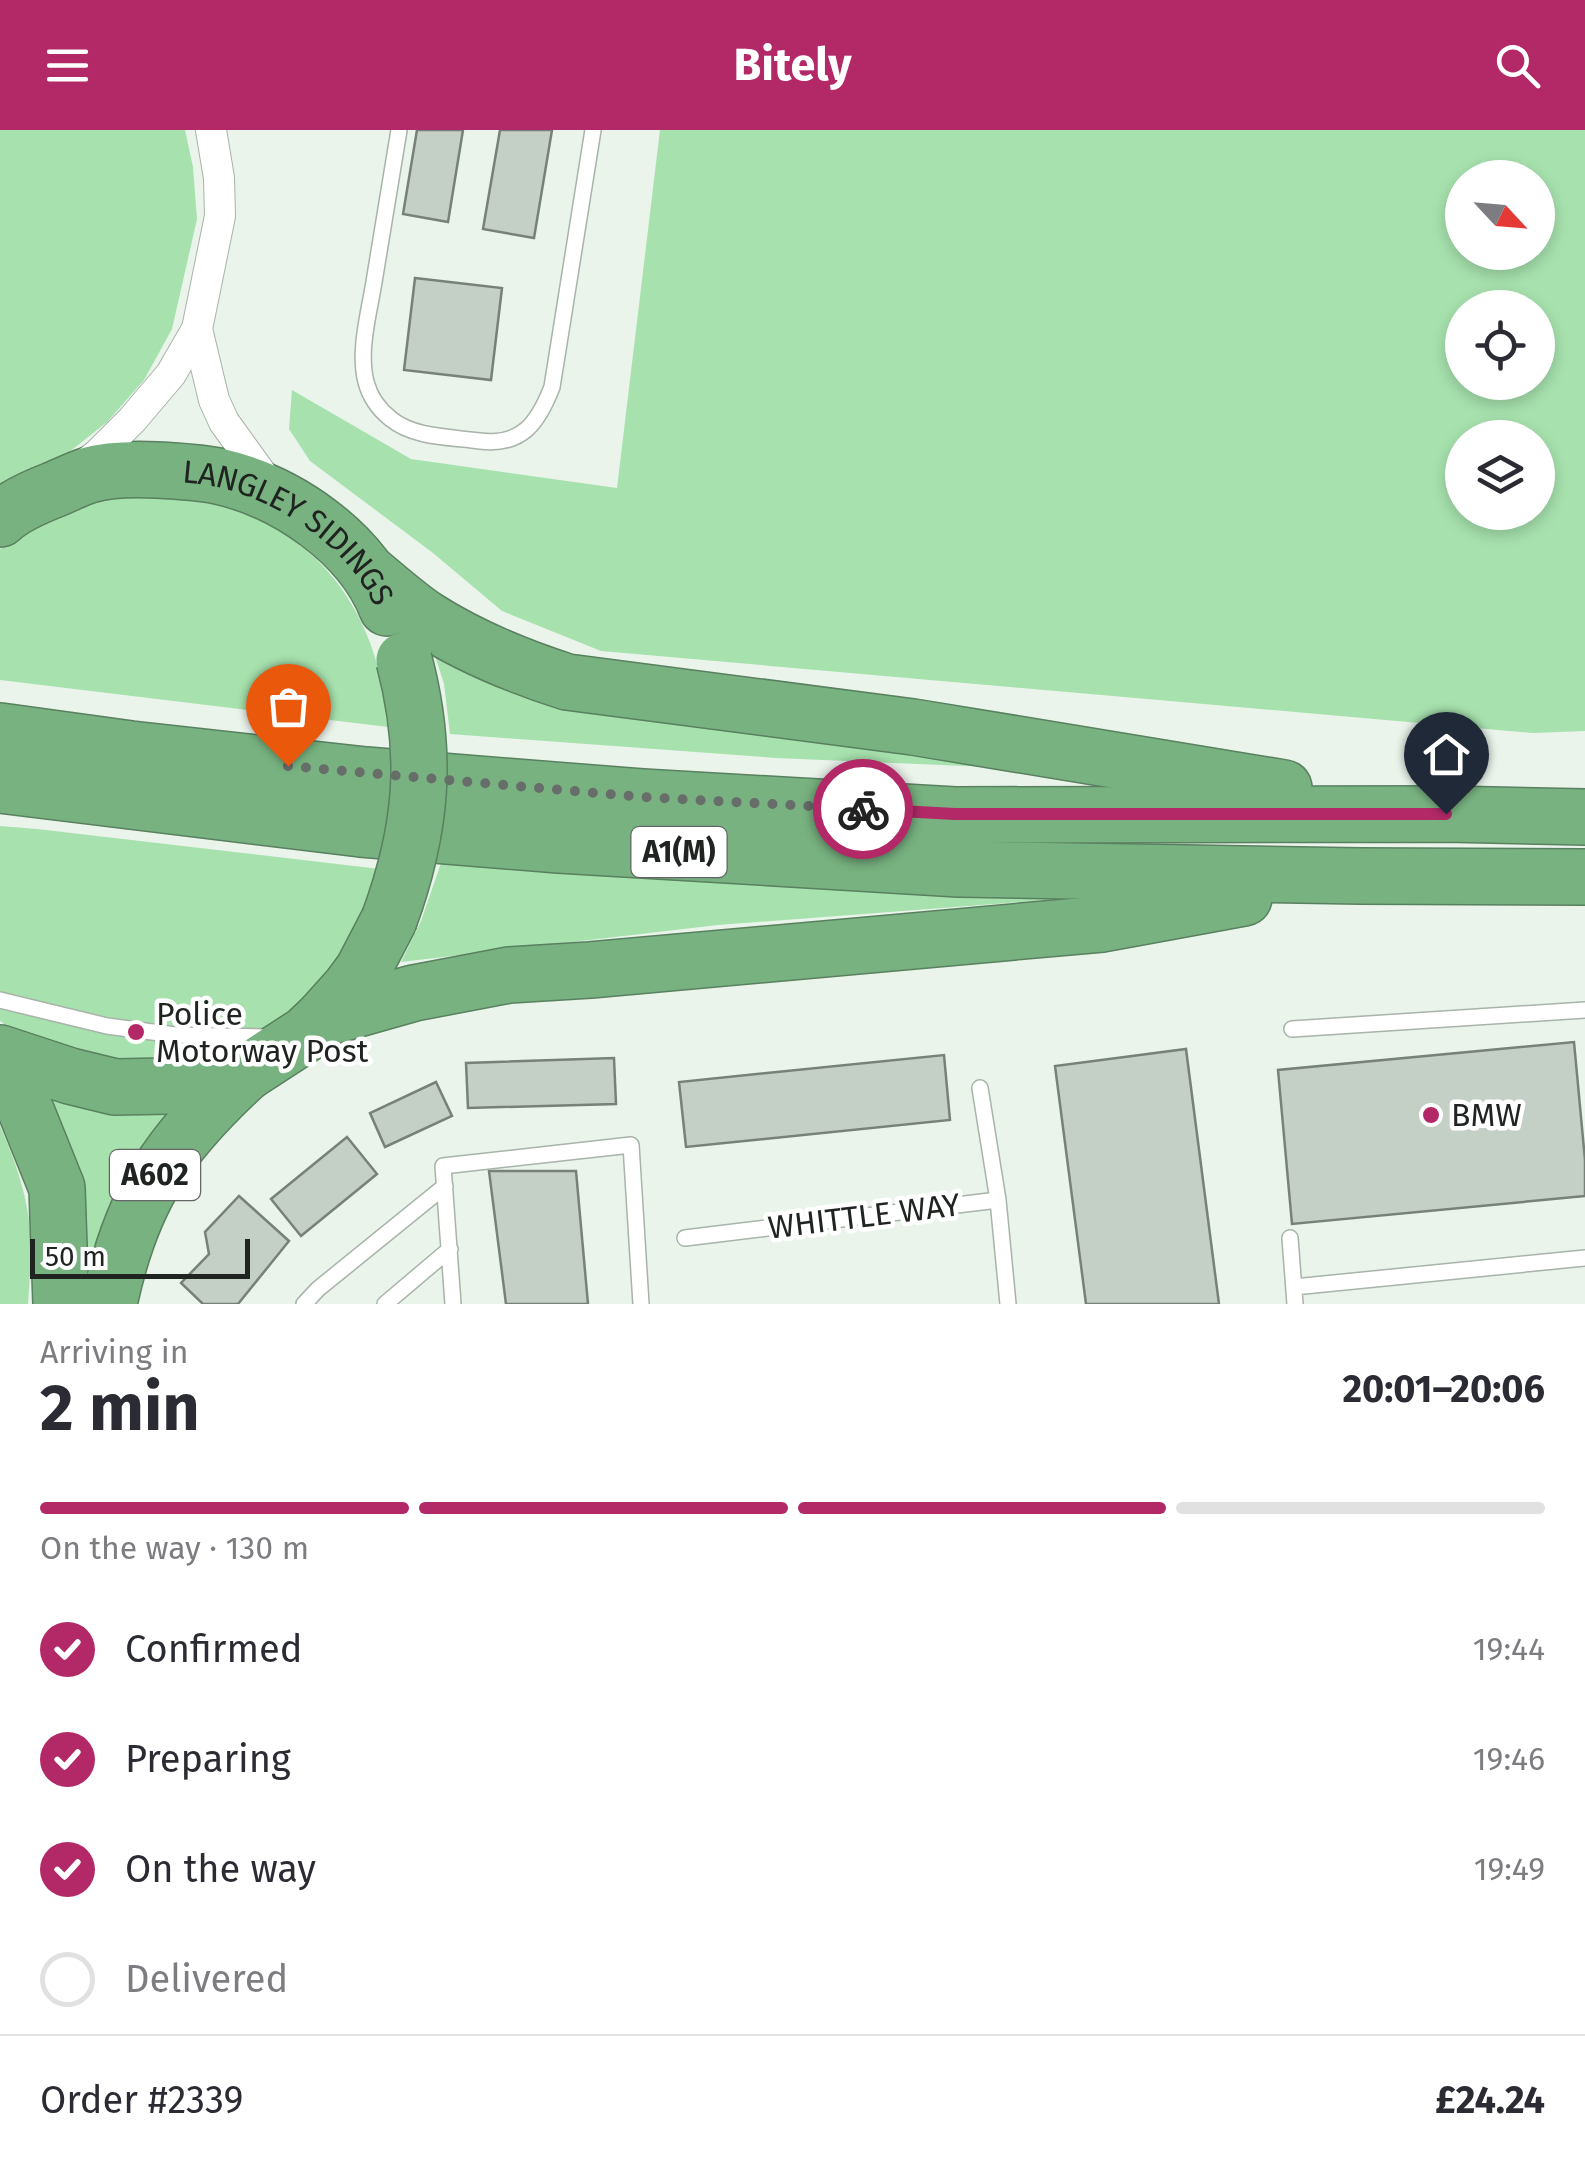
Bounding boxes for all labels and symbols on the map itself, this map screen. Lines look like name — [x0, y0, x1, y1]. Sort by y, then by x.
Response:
north arrow — [1445, 160, 1555, 270]
street label: LANGLEY SIDINGS — [181, 452, 402, 611]
pin — [246, 664, 331, 767]
pin — [1404, 712, 1489, 815]
courier — [813, 759, 913, 859]
road number: A1(M) — [632, 827, 726, 877]
place label: Police Motorway Post — [156, 995, 369, 1070]
marker: Police Motorway Post — [125, 1021, 147, 1043]
place label: BMW — [1451, 1096, 1522, 1134]
marker: BMW — [1420, 1104, 1442, 1126]
road number: A602 — [110, 1150, 200, 1200]
street label: WHITTLE WAY — [766, 1185, 963, 1247]
scale bar — [30, 1234, 250, 1278]

